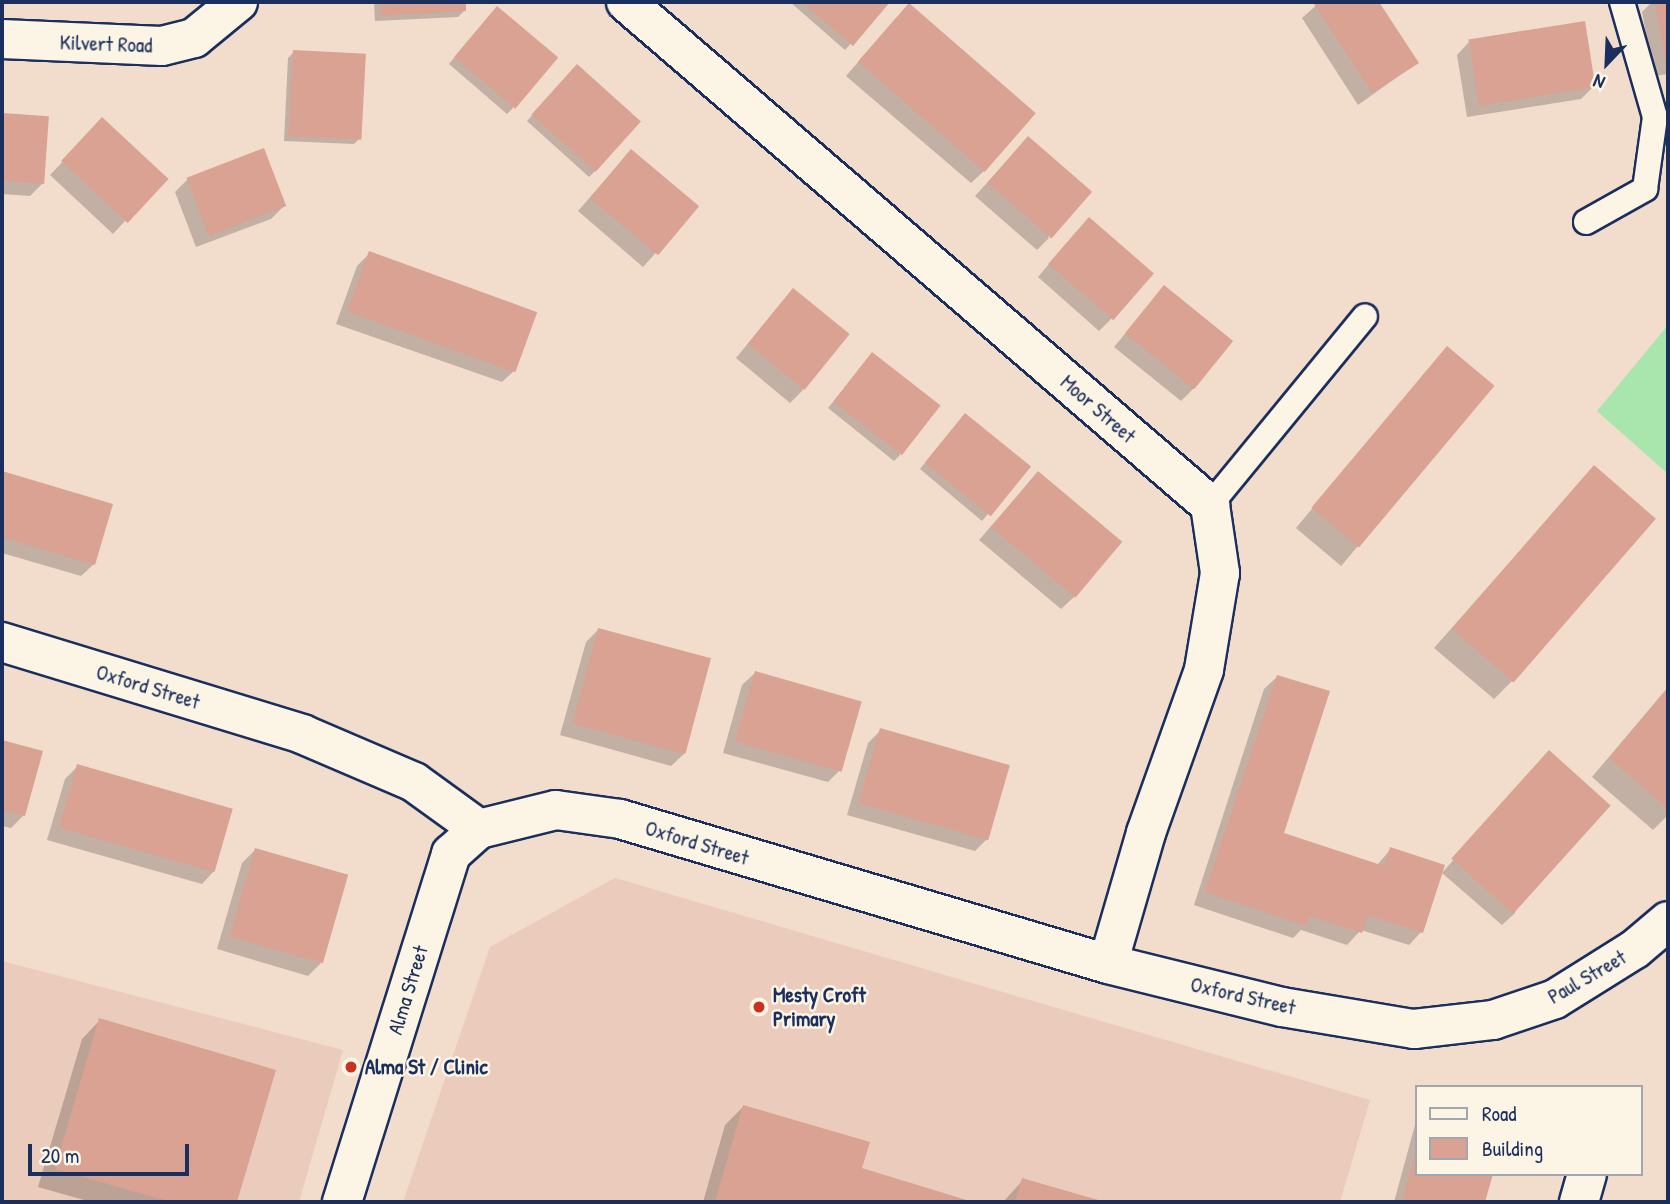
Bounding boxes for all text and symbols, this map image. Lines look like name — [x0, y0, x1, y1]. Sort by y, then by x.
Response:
north arrow — [1572, 28, 1642, 98]
street label: Kilvert Road — [59, 30, 153, 58]
text: N — [1589, 68, 1609, 96]
street label: Moor Street — [1055, 370, 1141, 448]
street label: Oxford Street — [93, 659, 203, 715]
street label: Oxford Street — [642, 815, 752, 871]
street label: Alma Street — [382, 942, 434, 1038]
street label: Paul Street — [1543, 945, 1631, 1009]
street label: Oxford Street — [1188, 972, 1298, 1020]
place label: Mesty Croft Primary — [773, 982, 866, 1032]
marker: Mesty Croft Primary — [751, 999, 767, 1015]
place label: Alma St / Clinic — [365, 1054, 488, 1080]
marker: Alma St / Clinic — [343, 1059, 359, 1075]
legend — [1414, 1085, 1642, 1176]
text: Road — [1482, 1099, 1516, 1128]
scale bar — [32, 1130, 192, 1174]
text: Building — [1482, 1134, 1543, 1163]
text: 20 m — [41, 1141, 79, 1170]

